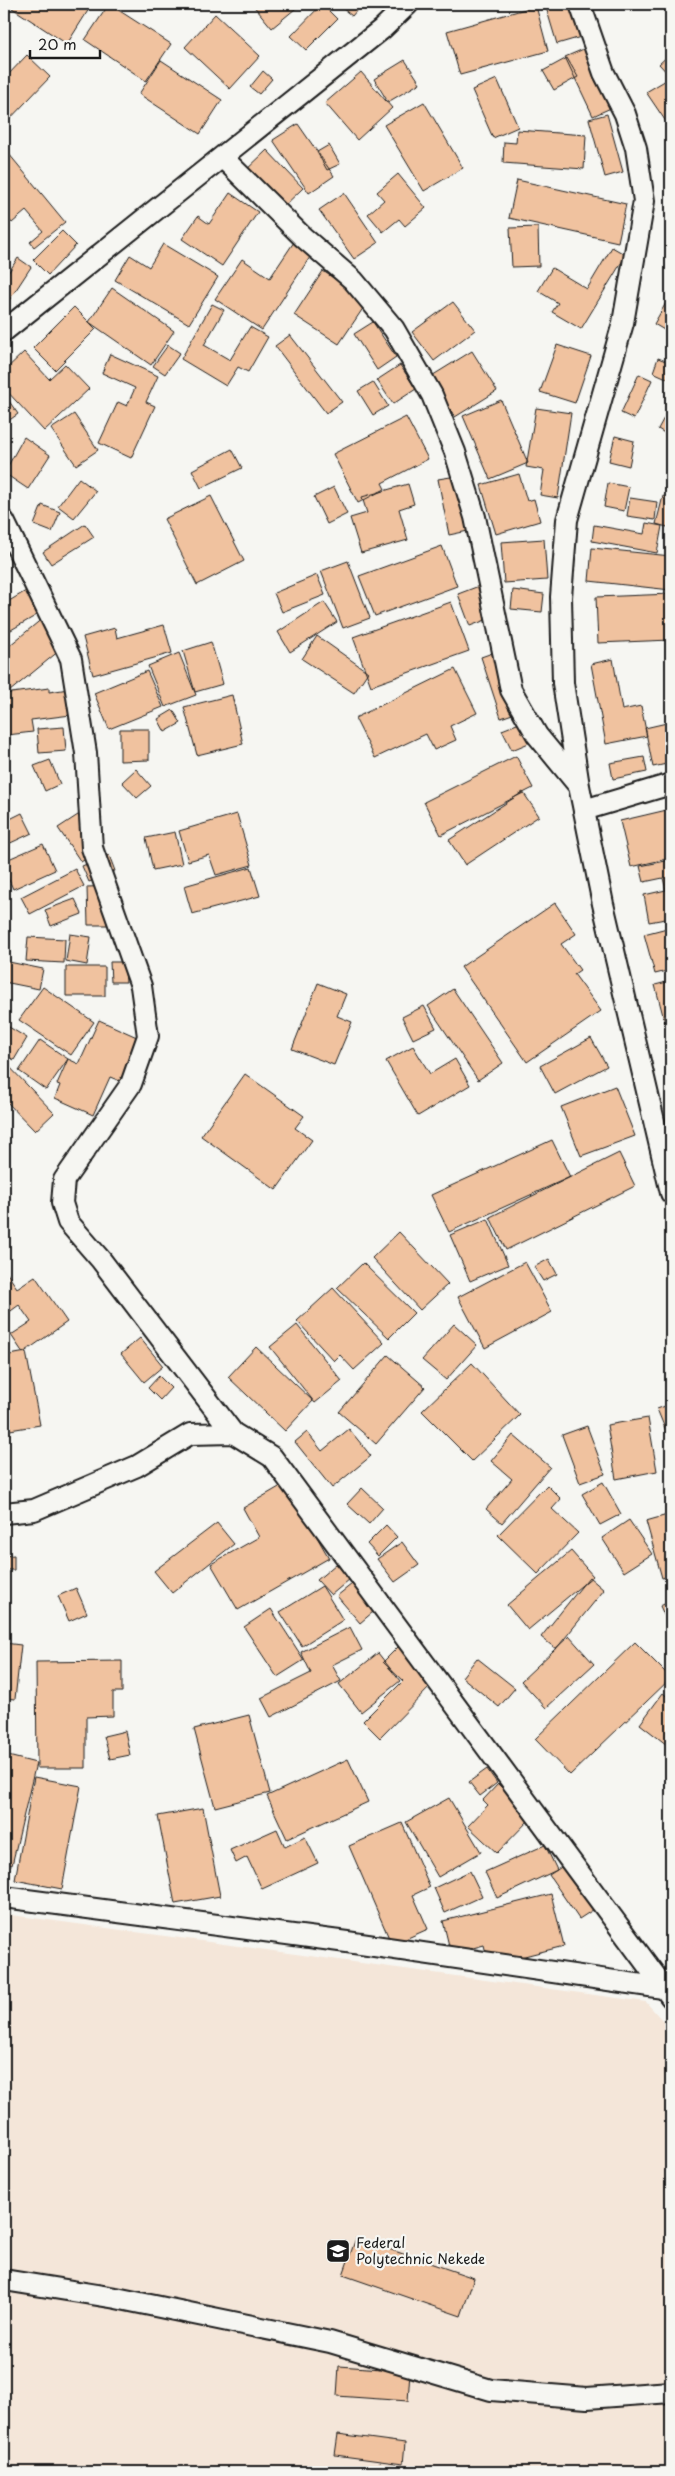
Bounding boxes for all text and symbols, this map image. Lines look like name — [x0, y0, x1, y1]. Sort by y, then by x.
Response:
scale bar — [30, 28, 100, 60]
text: 20 m — [38, 32, 77, 55]
place label: Federal Polytechnic Nekede — [356, 2232, 485, 2269]
school or university icon: Federal Polytechnic Nekede — [325, 2238, 351, 2264]

